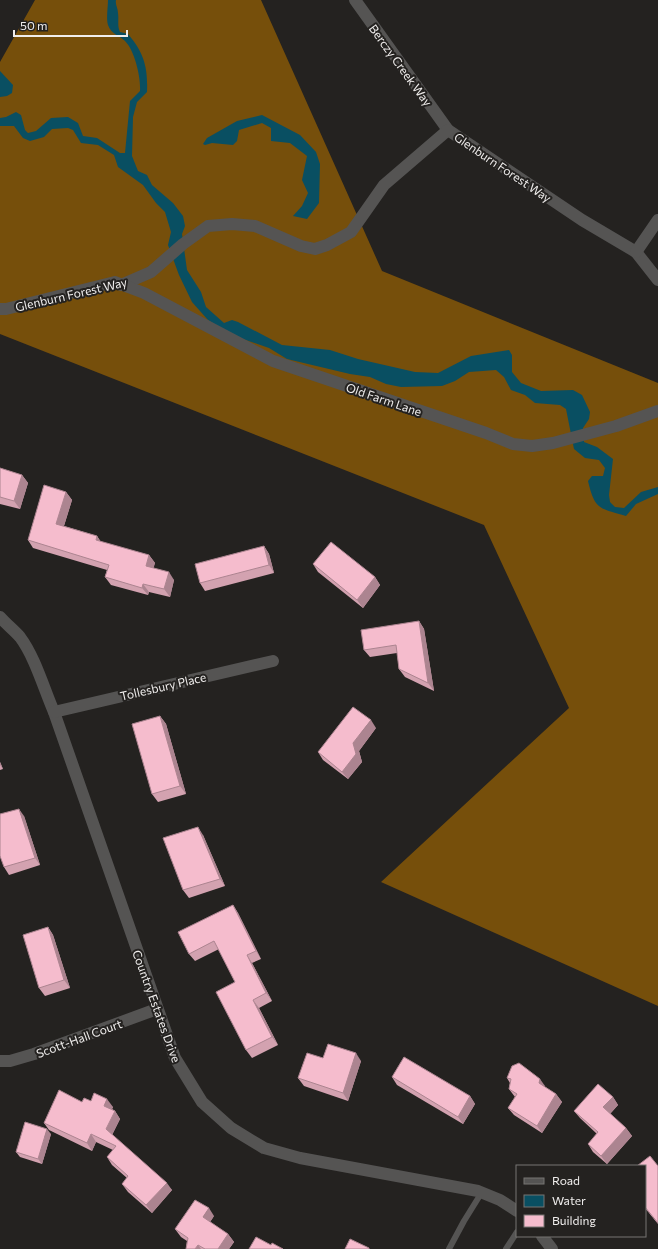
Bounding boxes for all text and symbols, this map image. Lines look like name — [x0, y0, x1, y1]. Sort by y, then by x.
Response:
scale bar — [14, 12, 127, 38]
text: 50 m — [20, 18, 48, 32]
street label: Berczy Creek Way — [367, 22, 435, 108]
street label: Glenburn Forest Way — [452, 129, 554, 205]
street label: Glenburn Forest Way — [14, 274, 128, 314]
street label: Old Farm Lane — [344, 380, 424, 418]
street label: Tollesbury Place — [119, 669, 207, 703]
street label: Country Estates Drive — [130, 948, 184, 1064]
street label: Scott-Hall Court — [34, 1016, 124, 1060]
legend — [516, 1165, 646, 1237]
text: Road — [552, 1173, 580, 1187]
text: Water — [552, 1193, 586, 1207]
text: Building — [552, 1213, 596, 1227]

